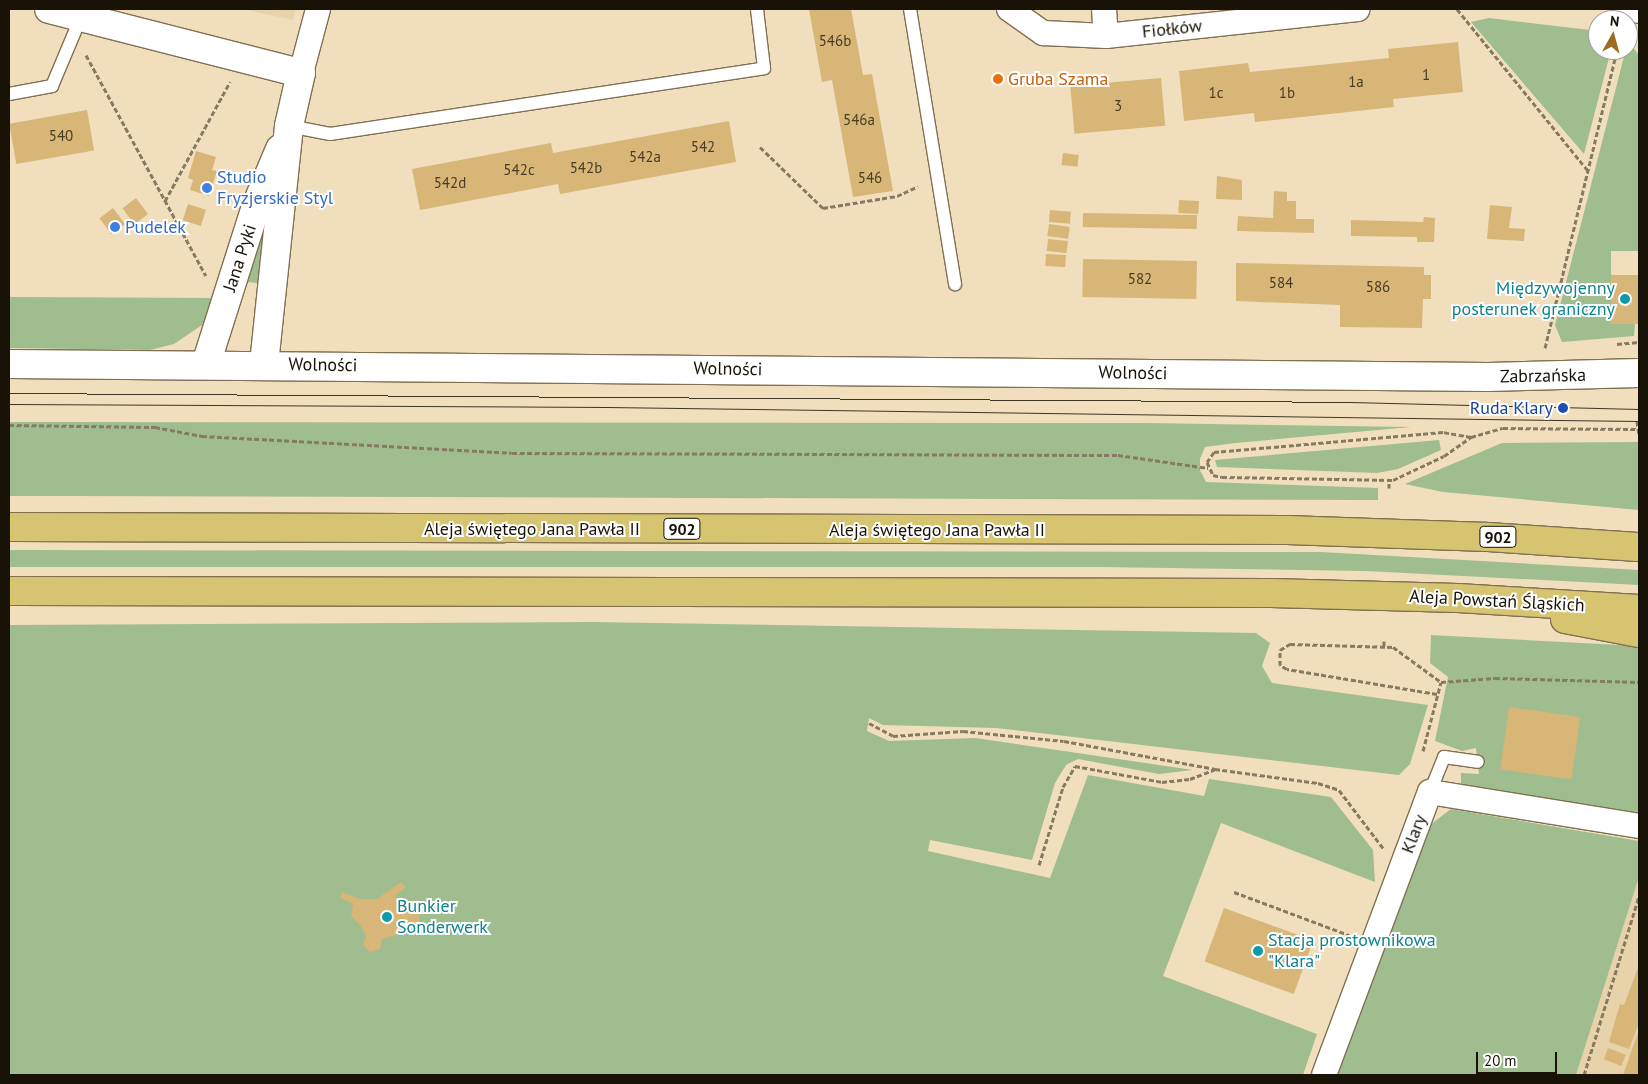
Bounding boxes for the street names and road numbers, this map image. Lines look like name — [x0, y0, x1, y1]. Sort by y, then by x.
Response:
street label: Fiołków — [1141, 15, 1203, 43]
street label: Jana Pyki — [219, 222, 261, 294]
street label: Wolności — [288, 354, 358, 376]
street label: Wolności — [693, 358, 763, 380]
street label: Wolności — [1098, 362, 1168, 384]
street label: Zabrzańska — [1500, 364, 1586, 388]
road number: 902 — [663, 516, 701, 542]
street label: Aleja świętego Jana Pawła II — [424, 518, 640, 540]
street label: Aleja świętego Jana Pawła II — [829, 519, 1045, 541]
road number: 902 — [1479, 524, 1517, 550]
street label: Aleja Powstań Śląskich — [1409, 586, 1585, 616]
street label: Klary — [1397, 812, 1431, 856]

